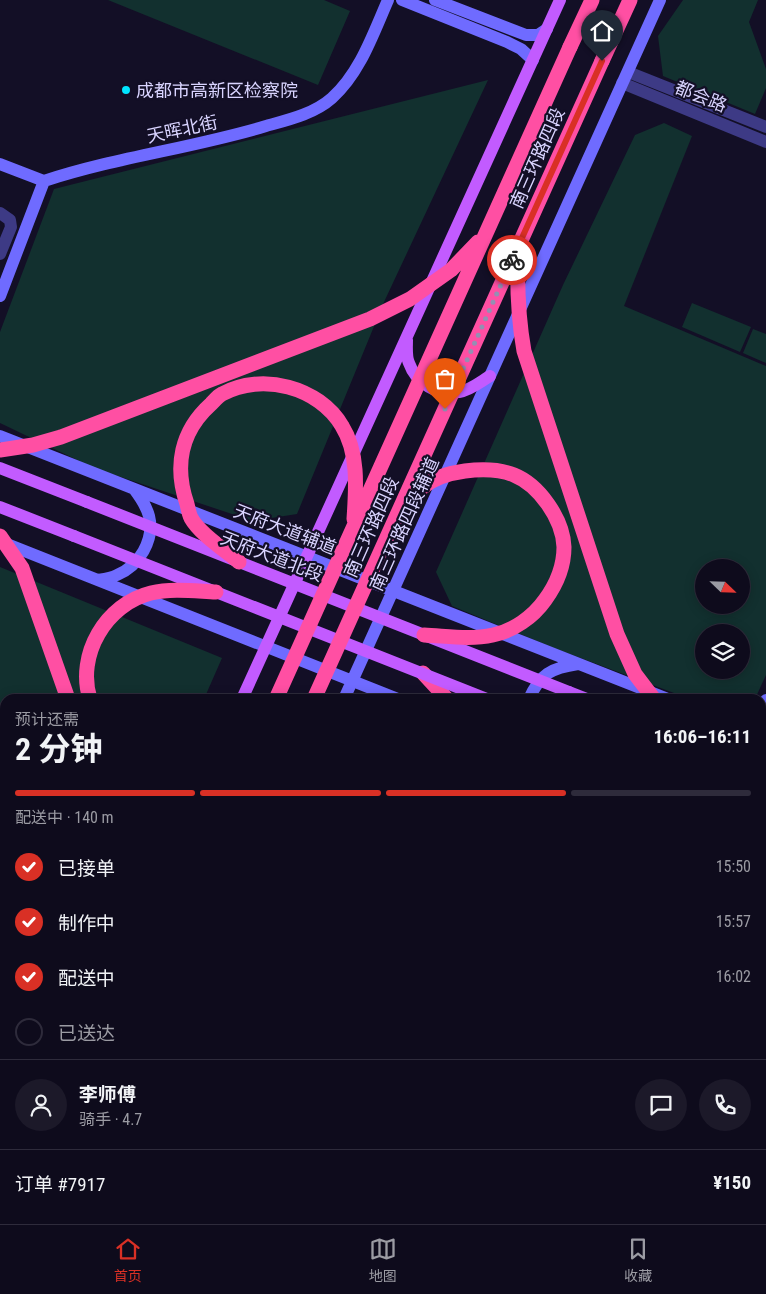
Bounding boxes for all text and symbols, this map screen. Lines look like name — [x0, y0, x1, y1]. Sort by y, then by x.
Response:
pin — [581, 10, 623, 61]
icon: home — [588, 17, 616, 45]
street label: 都会路 — [672, 76, 730, 116]
place label: 成都市高新区检察院 — [136, 80, 298, 101]
marker: 成都市高新区检察院 — [120, 84, 132, 96]
street label: 南三环路四段 — [505, 104, 569, 212]
street label: 天晖北街 — [145, 111, 219, 147]
courier — [487, 235, 537, 285]
icon: bike — [498, 246, 526, 274]
pin — [424, 358, 466, 409]
icon: bag — [431, 365, 459, 393]
street label: 南三环路四段辅道 — [365, 454, 443, 594]
street label: 南三环路四段 — [339, 473, 403, 581]
street label: 天府大道辅道 — [231, 500, 339, 558]
street label: 天府大道北段 — [218, 527, 326, 585]
north arrow — [695, 559, 750, 614]
map controls — [695, 559, 750, 679]
button: layers — [695, 624, 750, 679]
text: 预计还需 — [15, 710, 79, 729]
text: 16:06–16:11 — [653, 725, 751, 748]
text: 2 分钟 — [15, 730, 103, 768]
text: 配送中 · 140 m — [15, 808, 114, 827]
icon: check — [15, 853, 43, 881]
text: 已接单 — [58, 857, 115, 880]
text: 15:50 — [716, 857, 751, 876]
icon: check — [15, 908, 43, 936]
text: 制作中 — [58, 912, 115, 935]
text: 15:57 — [716, 912, 751, 931]
icon: check — [15, 963, 43, 991]
text: 配送中 — [58, 967, 115, 990]
text: 16:02 — [716, 967, 751, 986]
text: 已送达 — [58, 1022, 115, 1045]
button: person — [15, 1079, 67, 1131]
button: chat — [635, 1079, 687, 1131]
button: phone — [699, 1079, 751, 1131]
text: 李师傅 — [79, 1083, 136, 1106]
text: 骑手 · 4.7 — [79, 1110, 142, 1129]
text: ¥150 — [713, 1171, 751, 1194]
text: 订单 #7917 — [15, 1173, 105, 1196]
tab: 首页 — [114, 1235, 142, 1285]
tab: 地图 — [369, 1235, 397, 1285]
tab: 收藏 — [624, 1235, 652, 1285]

